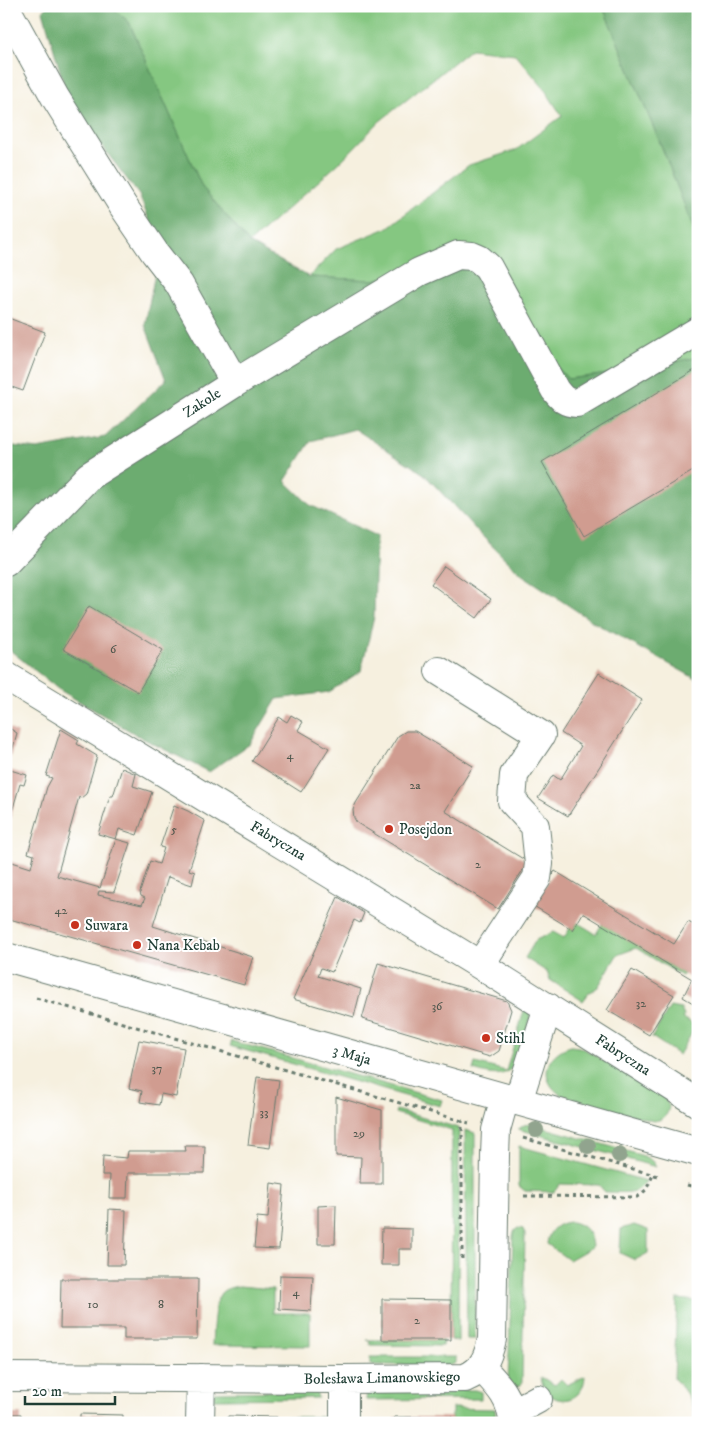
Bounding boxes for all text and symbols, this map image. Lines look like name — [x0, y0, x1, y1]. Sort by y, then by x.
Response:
street label: Zakole — [180, 384, 224, 422]
house number: 6 — [110, 642, 117, 657]
house number: 4 — [287, 748, 295, 763]
house number: 2a — [410, 778, 421, 793]
street label: Fabryczna — [247, 817, 310, 865]
place label: Posejdon — [399, 820, 452, 839]
house number: 5 — [171, 822, 177, 837]
marker: Posejdon — [383, 823, 395, 835]
house number: 2 — [475, 857, 481, 872]
house number: 42 — [55, 903, 68, 918]
place label: Suwara — [85, 916, 129, 935]
marker: Suwara — [69, 919, 81, 931]
place label: Nana Kebab — [147, 936, 220, 955]
marker: Nana Kebab — [131, 939, 143, 951]
house number: 32 — [636, 996, 646, 1011]
house number: 36 — [432, 999, 443, 1014]
place label: Stihl — [496, 1029, 525, 1048]
street label: Fabryczna — [592, 1030, 655, 1080]
marker: Stihl — [480, 1032, 492, 1044]
street label: 3 Maja — [331, 1041, 374, 1070]
house number: 37 — [152, 1061, 162, 1076]
house number: 33 — [260, 1105, 268, 1120]
house number: 29 — [353, 1126, 365, 1141]
house number: 4 — [293, 1285, 301, 1300]
house number: 10 — [88, 1297, 98, 1312]
house number: 8 — [158, 1297, 164, 1312]
house number: 2 — [414, 1313, 420, 1328]
street label: Bolesława Limanowskiego — [304, 1367, 460, 1389]
scale bar — [25, 1374, 115, 1406]
text: 20 m — [32, 1382, 62, 1401]

